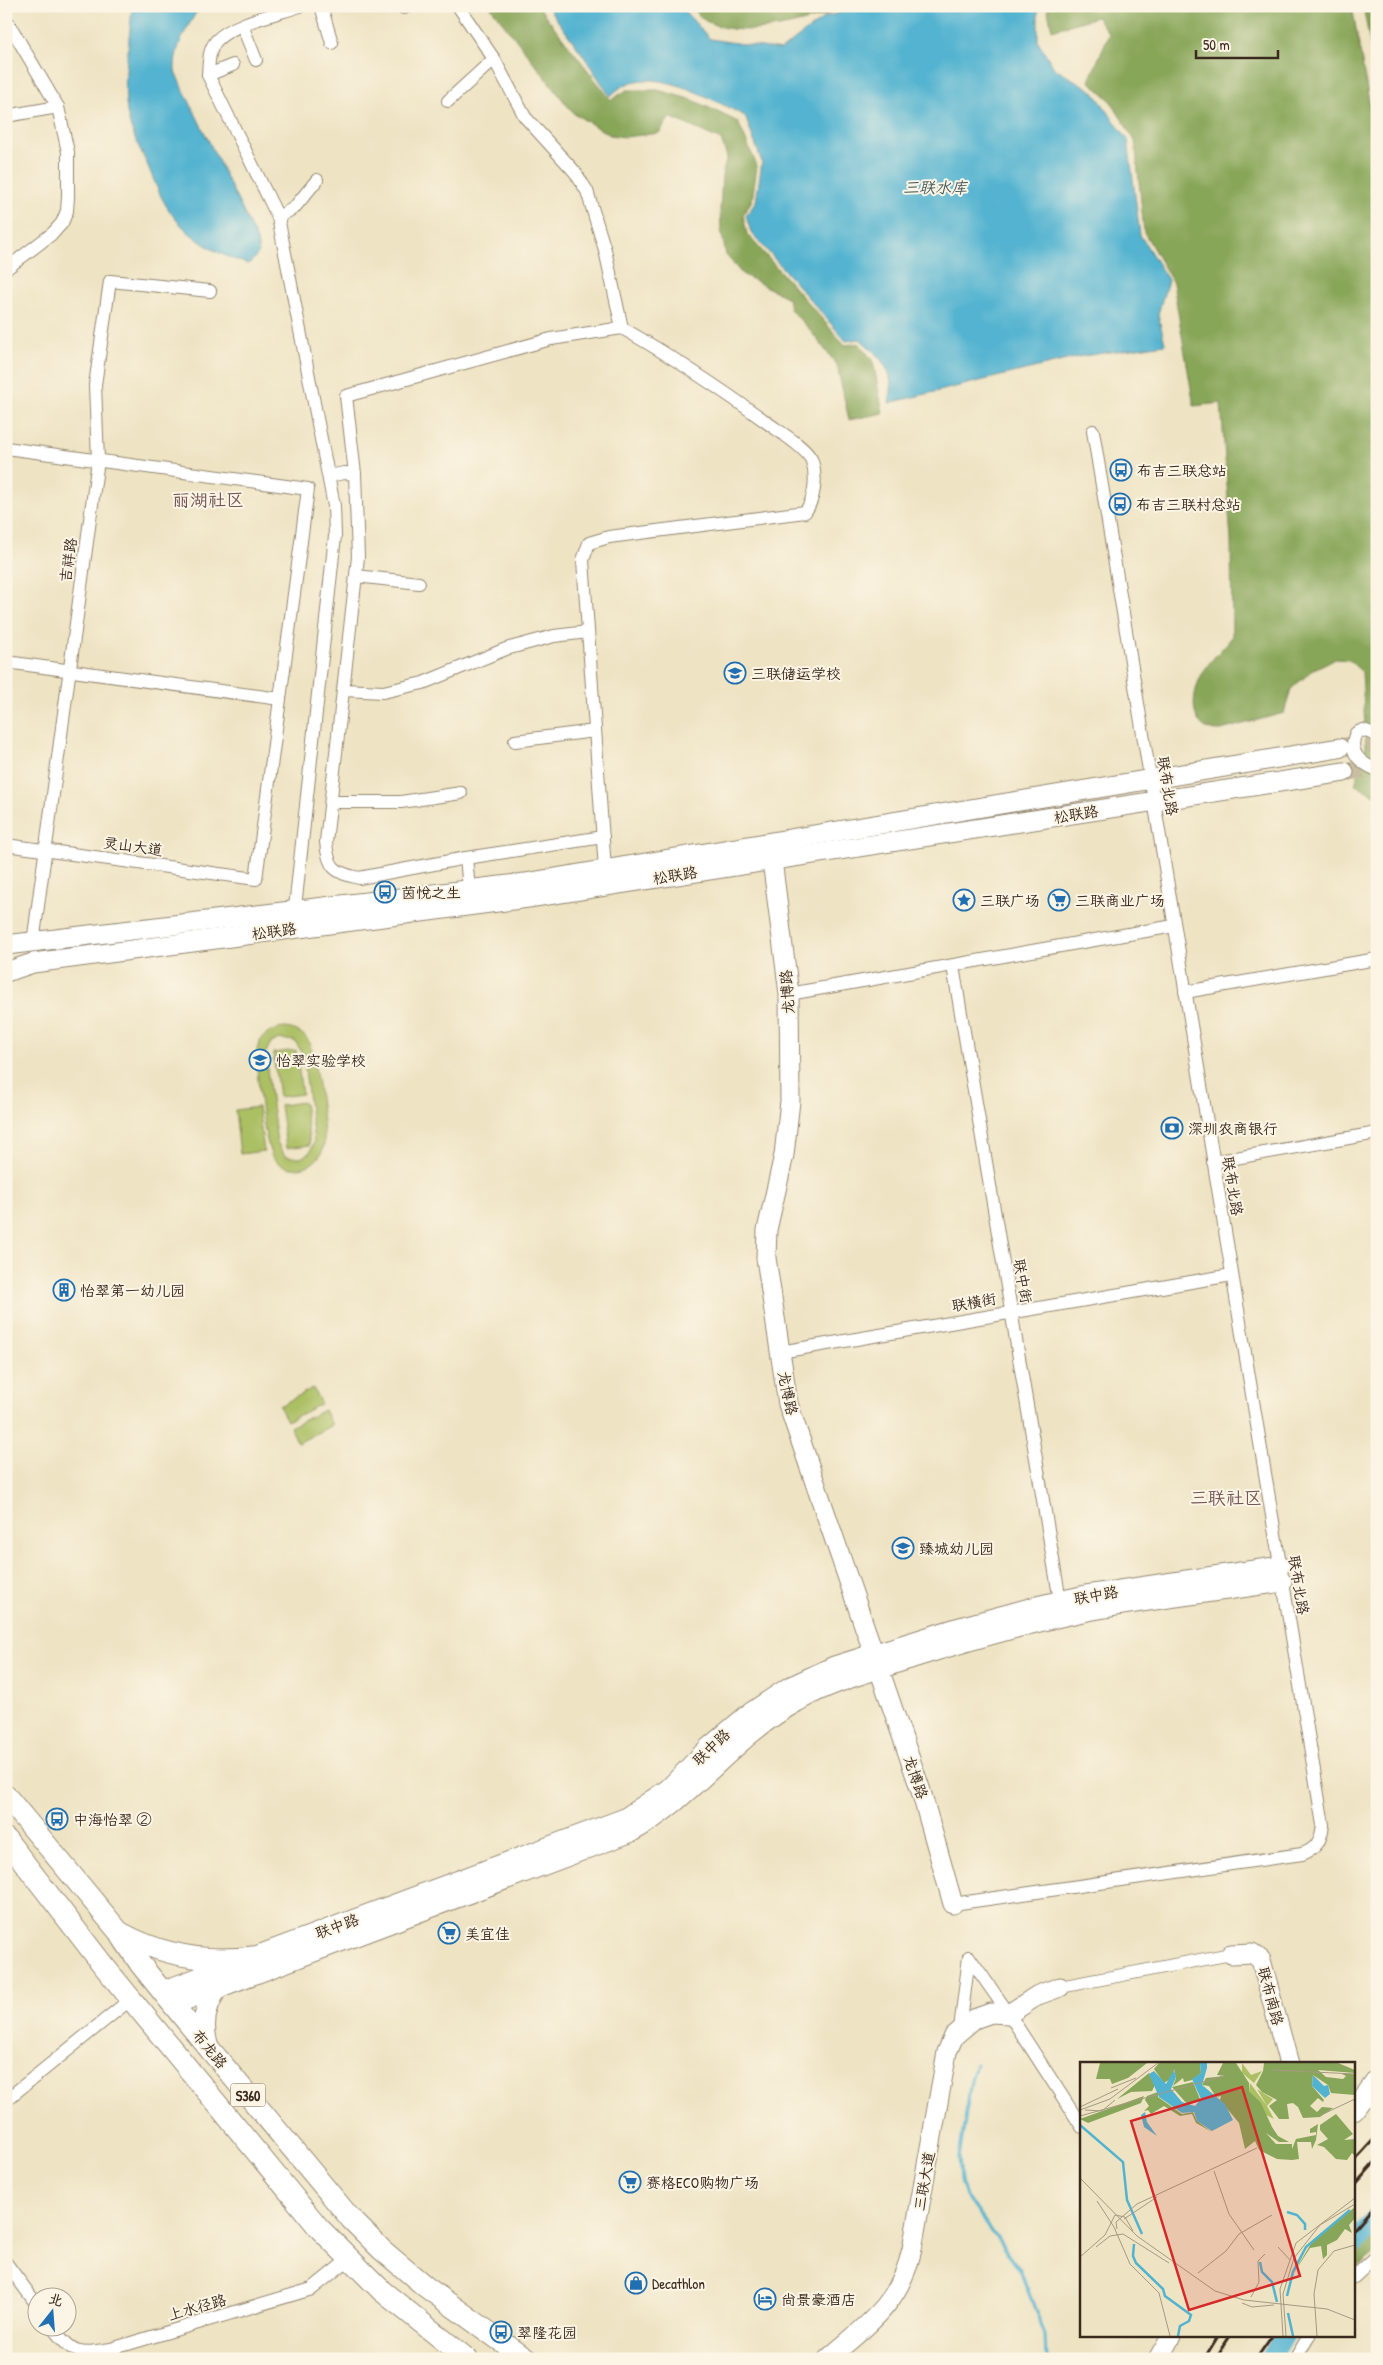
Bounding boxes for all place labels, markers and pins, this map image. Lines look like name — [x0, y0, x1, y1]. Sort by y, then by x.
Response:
bus stop icon: 布吉三联总站 — [1109, 458, 1133, 482]
place label: 布吉三联总站 — [1137, 460, 1227, 481]
bus stop icon: 布吉三联村总站 — [1108, 492, 1132, 516]
place label: 布吉三联村总站 — [1136, 494, 1241, 515]
school or university icon: 三联储运学校 — [723, 661, 747, 685]
place label: 三联储运学校 — [751, 663, 841, 684]
bus stop icon: 茵悦之生 — [373, 880, 397, 904]
place label: 茵悦之生 — [401, 882, 461, 903]
place icon: 三联广场 — [952, 888, 976, 912]
supermarket icon: 三联商业广场 — [1047, 888, 1071, 912]
place label: 三联广场 — [980, 890, 1040, 911]
place label: 三联商业广场 — [1075, 890, 1165, 911]
school or university icon: 怡翠实验学校 — [248, 1048, 272, 1072]
place label: 怡翠实验学校 — [276, 1050, 366, 1071]
bank icon: 深圳农商银行 — [1160, 1116, 1184, 1140]
place label: 深圳农商银行 — [1188, 1118, 1278, 1139]
building icon: 怡翠第一幼儿园 — [52, 1278, 76, 1302]
place label: 怡翠第一幼儿园 — [80, 1280, 185, 1301]
school or university icon: 臻城幼儿园 — [891, 1536, 915, 1560]
place label: 臻城幼儿园 — [919, 1538, 994, 1559]
bus stop icon: 中海怡翠 ② — [45, 1807, 69, 1831]
place label: 中海怡翠 ② — [73, 1809, 151, 1830]
supermarket icon: 美宜佳 — [437, 1921, 461, 1945]
place label: 美宜佳 — [465, 1923, 510, 1944]
supermarket icon: 赛格ECO购物广场 — [618, 2170, 642, 2194]
place label: 赛格ECO购物广场 — [646, 2172, 759, 2193]
shop icon: Decathlon — [624, 2271, 648, 2295]
place label: Decathlon — [652, 2273, 705, 2294]
hotel icon: 尚景豪酒店 — [753, 2287, 777, 2311]
place label: 尚景豪酒店 — [781, 2289, 856, 2310]
bus stop icon: 翠隆花园 — [489, 2320, 513, 2344]
place label: 翠隆花园 — [517, 2322, 577, 2343]

